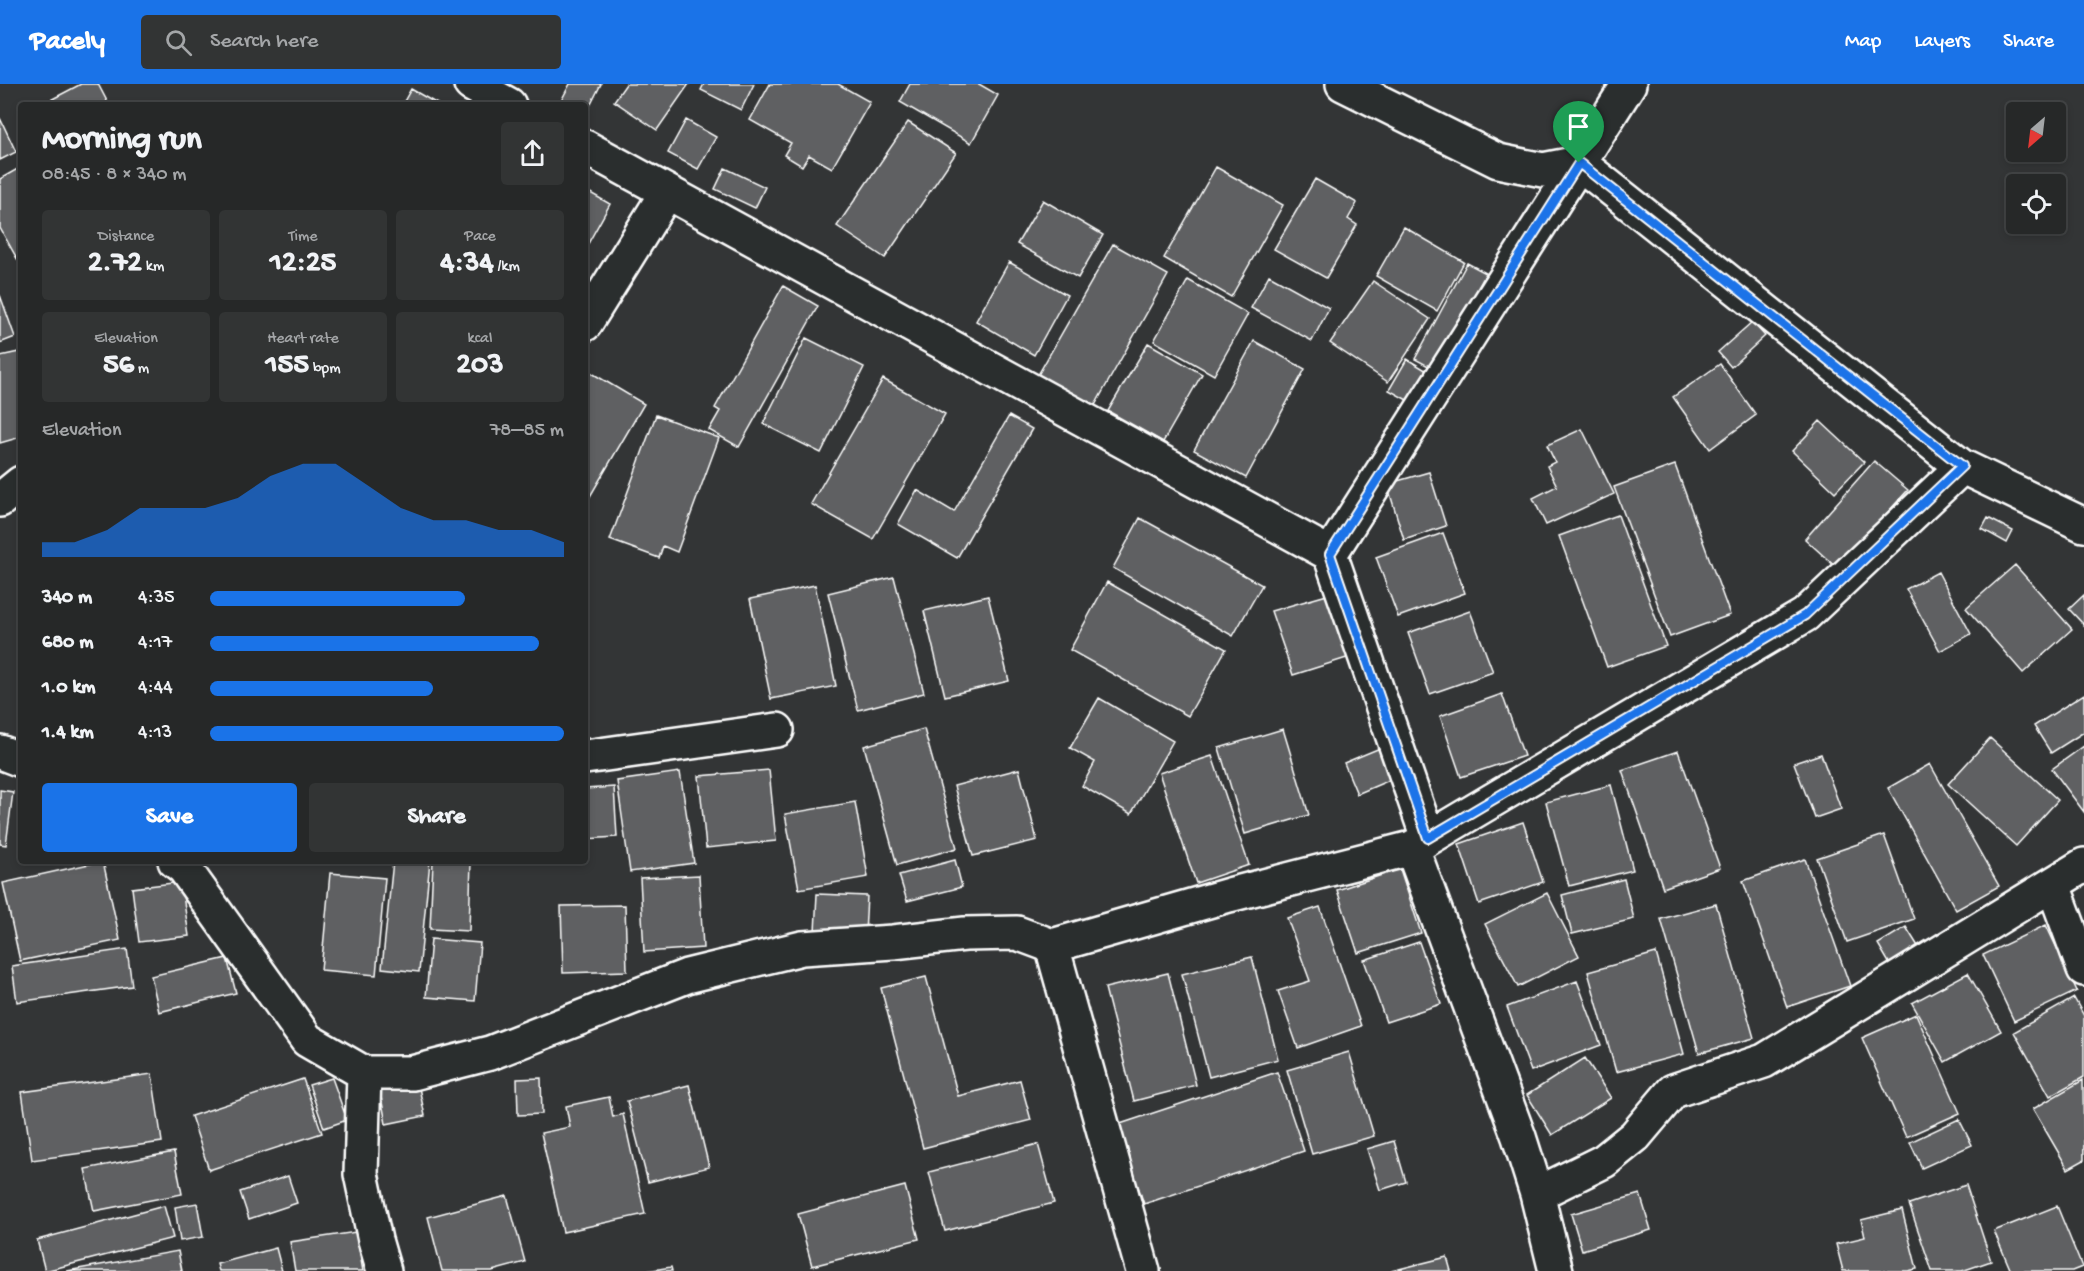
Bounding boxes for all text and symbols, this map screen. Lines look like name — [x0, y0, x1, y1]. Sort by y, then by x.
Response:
search box — [141, 15, 561, 69]
text: Pacely — [30, 26, 105, 59]
icon: search — [162, 26, 195, 59]
text: Search here — [210, 29, 318, 55]
text: Map — [1845, 30, 1881, 55]
text: Layers — [1914, 30, 1970, 55]
text: Share — [2003, 30, 2054, 55]
pin — [1553, 101, 1604, 163]
north arrow — [2006, 102, 2066, 162]
map controls — [2006, 102, 2066, 234]
icon: arrive — [1562, 110, 1595, 143]
text: Morning run — [42, 122, 202, 160]
button: share — [501, 122, 564, 185]
text: 08:45 · 8 × 340 m — [42, 164, 187, 187]
button: locate — [2006, 174, 2066, 234]
text: Distance — [98, 228, 154, 247]
text: Time — [288, 228, 318, 247]
text: Pace — [464, 228, 496, 247]
text: 2.72 — [88, 247, 142, 282]
text: 12:25 — [270, 247, 336, 282]
text: 4:34 — [440, 247, 494, 282]
text: km — [142, 258, 164, 277]
text: /km — [494, 258, 520, 277]
text: Elevation — [94, 330, 158, 349]
text: Heart rate — [267, 330, 339, 349]
text: kcal — [468, 330, 492, 349]
text: 56 — [103, 349, 134, 384]
text: 155 — [265, 349, 309, 384]
text: 203 — [456, 349, 504, 384]
text: m — [134, 360, 149, 379]
text: bpm — [309, 360, 341, 379]
text: Elevation — [42, 420, 122, 443]
text: 78–85 m — [490, 420, 564, 443]
text: 340 m — [42, 587, 92, 610]
text: 4:35 — [138, 587, 175, 610]
text: 680 m — [42, 632, 93, 655]
text: 4:17 — [138, 632, 172, 655]
text: 1.0 km — [42, 677, 96, 700]
text: 4:44 — [138, 677, 173, 700]
text: 1.4 km — [42, 722, 94, 745]
text: 4:13 — [138, 722, 172, 745]
button: Save — [42, 783, 297, 852]
button: Share — [309, 783, 564, 852]

